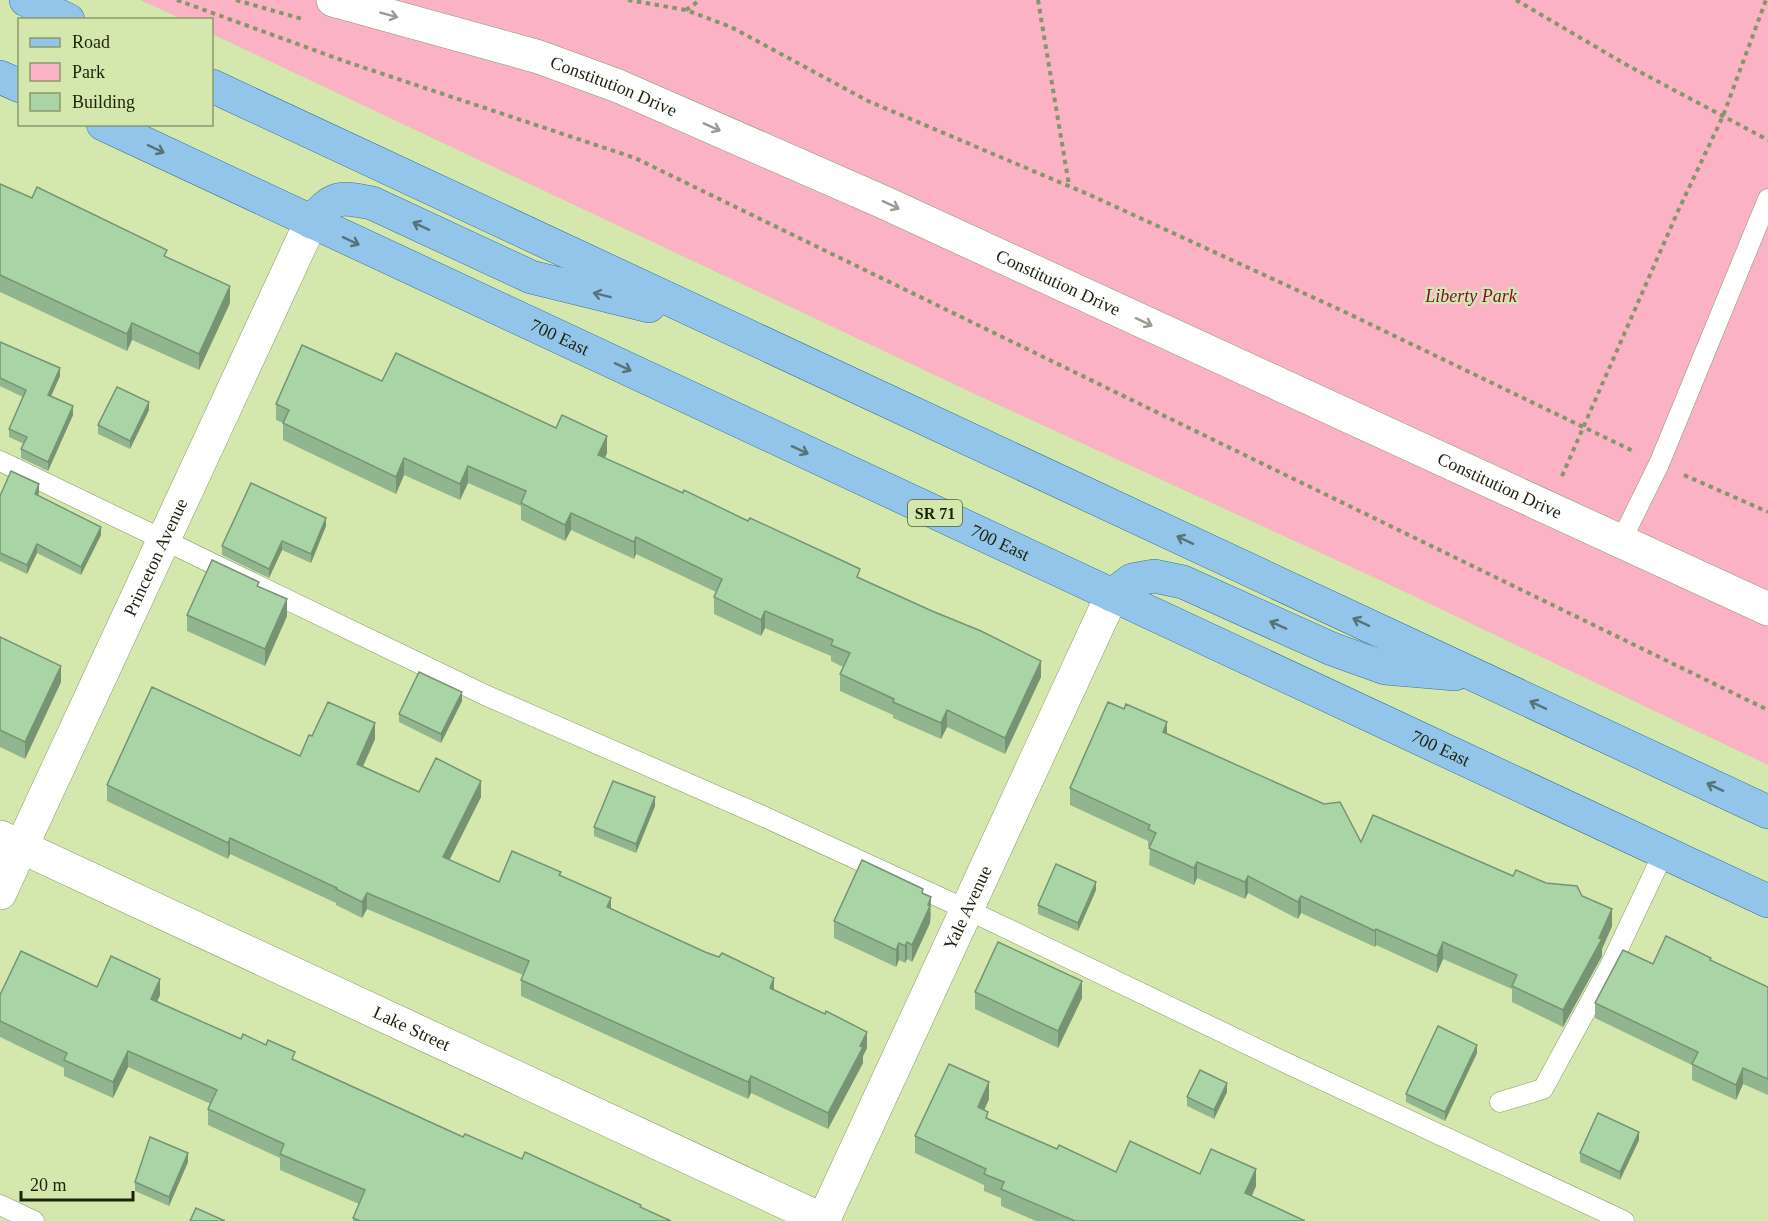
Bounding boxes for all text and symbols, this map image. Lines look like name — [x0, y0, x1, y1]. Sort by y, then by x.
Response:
one-way arrow — [380, 10, 399, 21]
legend — [18, 18, 213, 126]
text: Road — [72, 32, 110, 52]
street label: Constitution Drive — [548, 52, 680, 121]
text: Park — [72, 62, 105, 82]
text: Building — [72, 92, 135, 112]
one-way arrow — [702, 122, 721, 133]
one-way arrow — [146, 144, 164, 156]
one-way arrow — [881, 200, 899, 211]
one-way arrow — [412, 219, 430, 231]
one-way arrow — [342, 235, 360, 247]
street label: Constitution Drive — [993, 245, 1124, 320]
park label: Liberty Park — [1424, 286, 1518, 306]
one-way arrow — [593, 288, 612, 300]
street label: 700 East — [527, 315, 592, 359]
one-way arrow — [1135, 316, 1153, 328]
one-way arrow — [614, 362, 632, 374]
one-way arrow — [791, 444, 809, 456]
street label: Constitution Drive — [1434, 448, 1565, 523]
street label: Princeton Avenue — [120, 495, 191, 619]
road number: SR 71 — [908, 500, 962, 526]
street label: 700 East — [968, 520, 1033, 565]
one-way arrow — [1176, 534, 1194, 545]
one-way arrow — [1353, 616, 1371, 628]
one-way arrow — [1270, 619, 1288, 630]
one-way arrow — [1530, 698, 1548, 710]
street label: 700 East — [1408, 726, 1473, 770]
one-way arrow — [1706, 781, 1724, 793]
street label: Yale Avenue — [940, 863, 996, 953]
street label: Lake Street — [370, 1002, 453, 1055]
scale bar — [21, 1164, 134, 1202]
text: 20 m — [30, 1175, 67, 1195]

